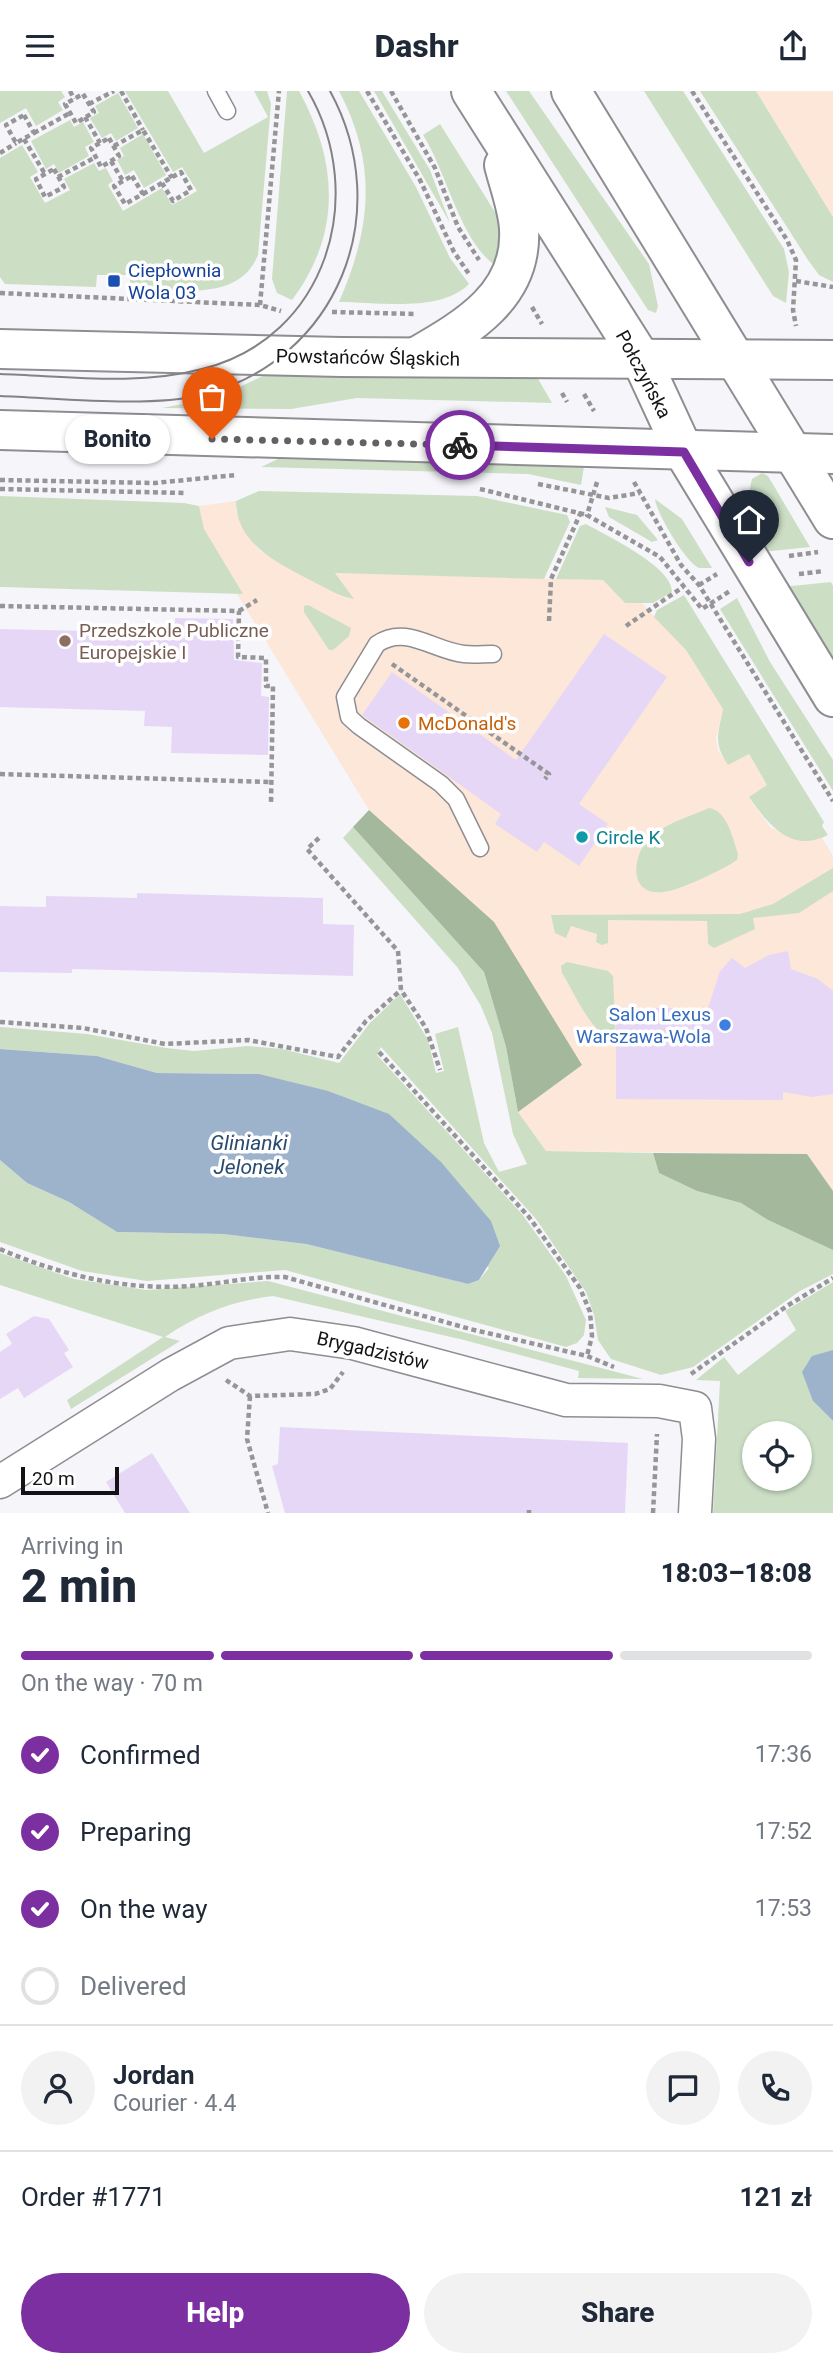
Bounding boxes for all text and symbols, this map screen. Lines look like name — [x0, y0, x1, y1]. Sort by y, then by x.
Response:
icon: menu — [21, 27, 59, 65]
text: Dashr — [374, 27, 459, 65]
icon: share — [774, 27, 812, 65]
place label: Ciepłownia Wola 03 — [128, 259, 221, 304]
marker: Ciepłownia Wola 03 — [106, 273, 122, 289]
street label: Połczyńska — [611, 326, 676, 422]
street label: Powstańców Śląskich — [276, 344, 460, 371]
pin — [182, 367, 242, 439]
icon: bag — [193, 378, 231, 416]
courier — [425, 410, 495, 480]
callout: Bonito — [65, 415, 170, 463]
text: Bonito — [84, 426, 151, 453]
icon: bike — [441, 426, 479, 464]
pin — [719, 490, 779, 562]
icon: home — [730, 501, 768, 539]
place label: Przedszkole Publiczne Europejskie I — [79, 619, 269, 664]
marker: Przedszkole Publiczne Europejskie I — [57, 633, 73, 649]
place label: McDonald's — [418, 712, 516, 735]
marker: McDonald's — [396, 715, 412, 731]
place label: Circle K — [596, 826, 661, 849]
marker: Circle K — [574, 829, 590, 845]
place label: Salon Lexus Warszawa-Wola — [576, 1003, 711, 1048]
marker: Salon Lexus Warszawa-Wola — [717, 1017, 733, 1033]
water label: Glinianki Jelonek — [210, 1131, 288, 1179]
street label: Brygadzistów — [315, 1326, 431, 1375]
map controls — [742, 1421, 812, 1491]
button: locate — [742, 1421, 812, 1491]
scale bar — [21, 1464, 119, 1496]
text: 20 m — [32, 1467, 75, 1490]
text: Arriving in — [21, 1533, 124, 1560]
text: 18:03–18:08 — [661, 1558, 812, 1588]
text: 2 min — [21, 1559, 137, 1613]
text: On the way · 70 m — [21, 1670, 203, 1697]
icon: check — [21, 1736, 59, 1774]
text: Confirmed — [80, 1740, 201, 1770]
text: 17:36 — [755, 1741, 812, 1768]
icon: check — [21, 1813, 59, 1851]
text: Preparing — [80, 1817, 192, 1847]
text: 17:52 — [755, 1818, 812, 1845]
icon: check — [21, 1890, 59, 1928]
text: On the way — [80, 1894, 208, 1924]
text: 17:53 — [755, 1895, 812, 1922]
text: Delivered — [80, 1971, 187, 2001]
button: person — [21, 2051, 95, 2125]
button: chat — [646, 2051, 720, 2125]
button: phone — [738, 2051, 812, 2125]
text: Jordan — [113, 2060, 195, 2090]
text: Courier · 4.4 — [113, 2090, 236, 2117]
text: Order #1771 — [21, 2182, 166, 2212]
text: 121 zł — [740, 2182, 812, 2212]
button: Help — [21, 2273, 410, 2353]
button: Share — [424, 2273, 812, 2353]

